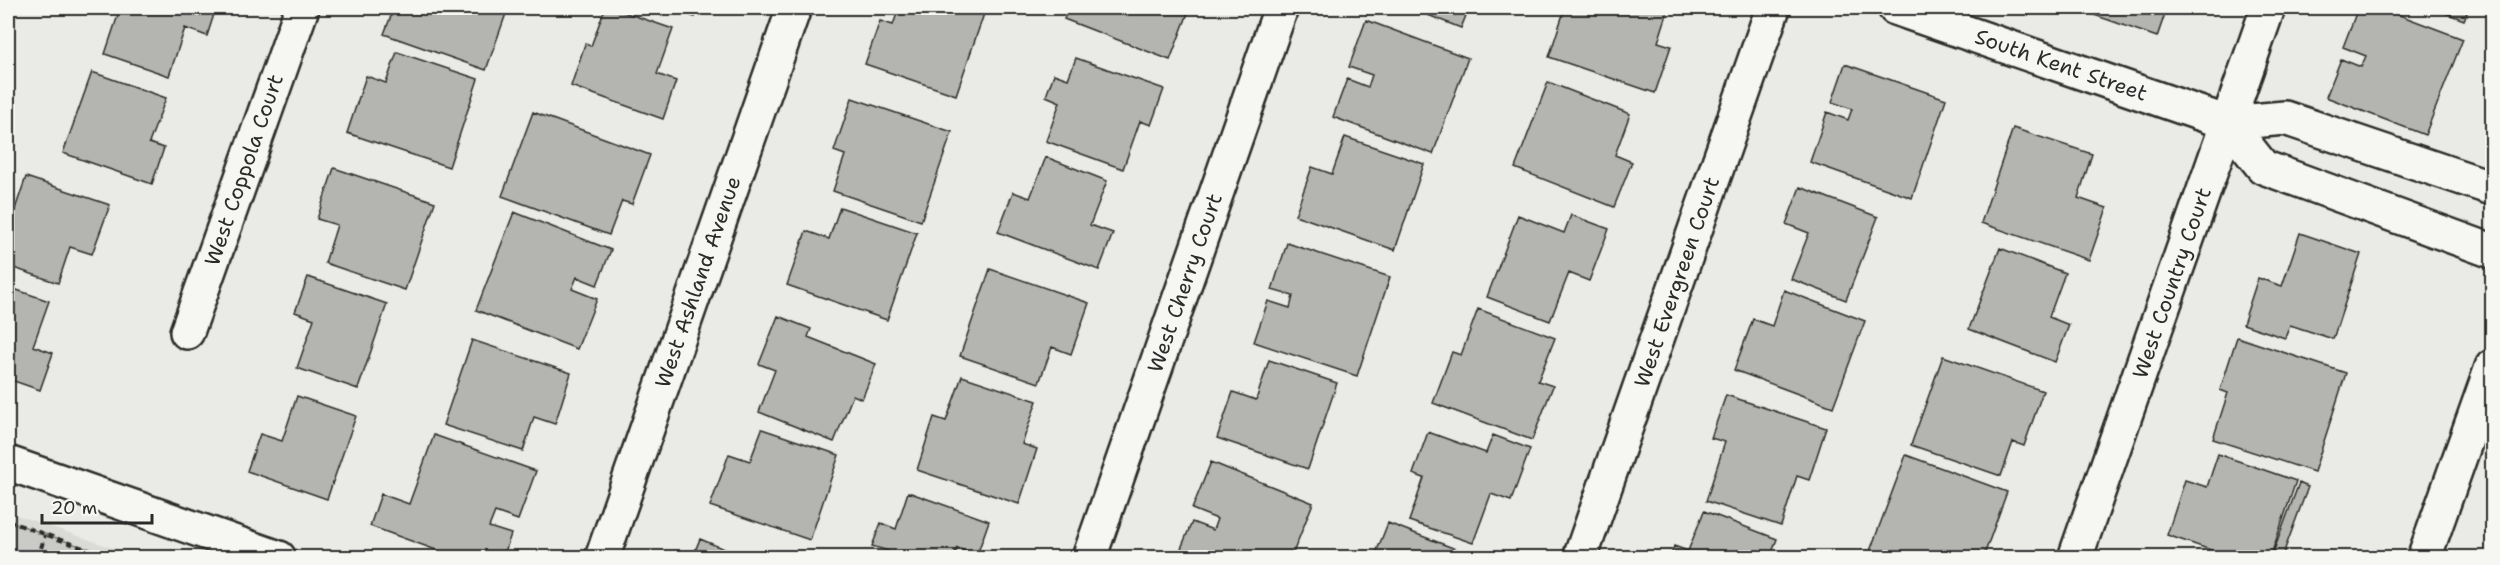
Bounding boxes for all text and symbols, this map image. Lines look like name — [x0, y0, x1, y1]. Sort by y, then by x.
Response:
street label: South Kent Street — [1971, 22, 2151, 108]
street label: West Coppola Court — [198, 71, 290, 269]
street label: West Ashland Avenue — [649, 172, 747, 392]
street label: West Evergreen Court — [1628, 173, 1726, 391]
street label: West Country Court — [2126, 184, 2218, 382]
street label: West Cherry Court — [1141, 190, 1229, 376]
scale bar — [42, 487, 152, 525]
text: 20 m — [51, 496, 97, 520]

